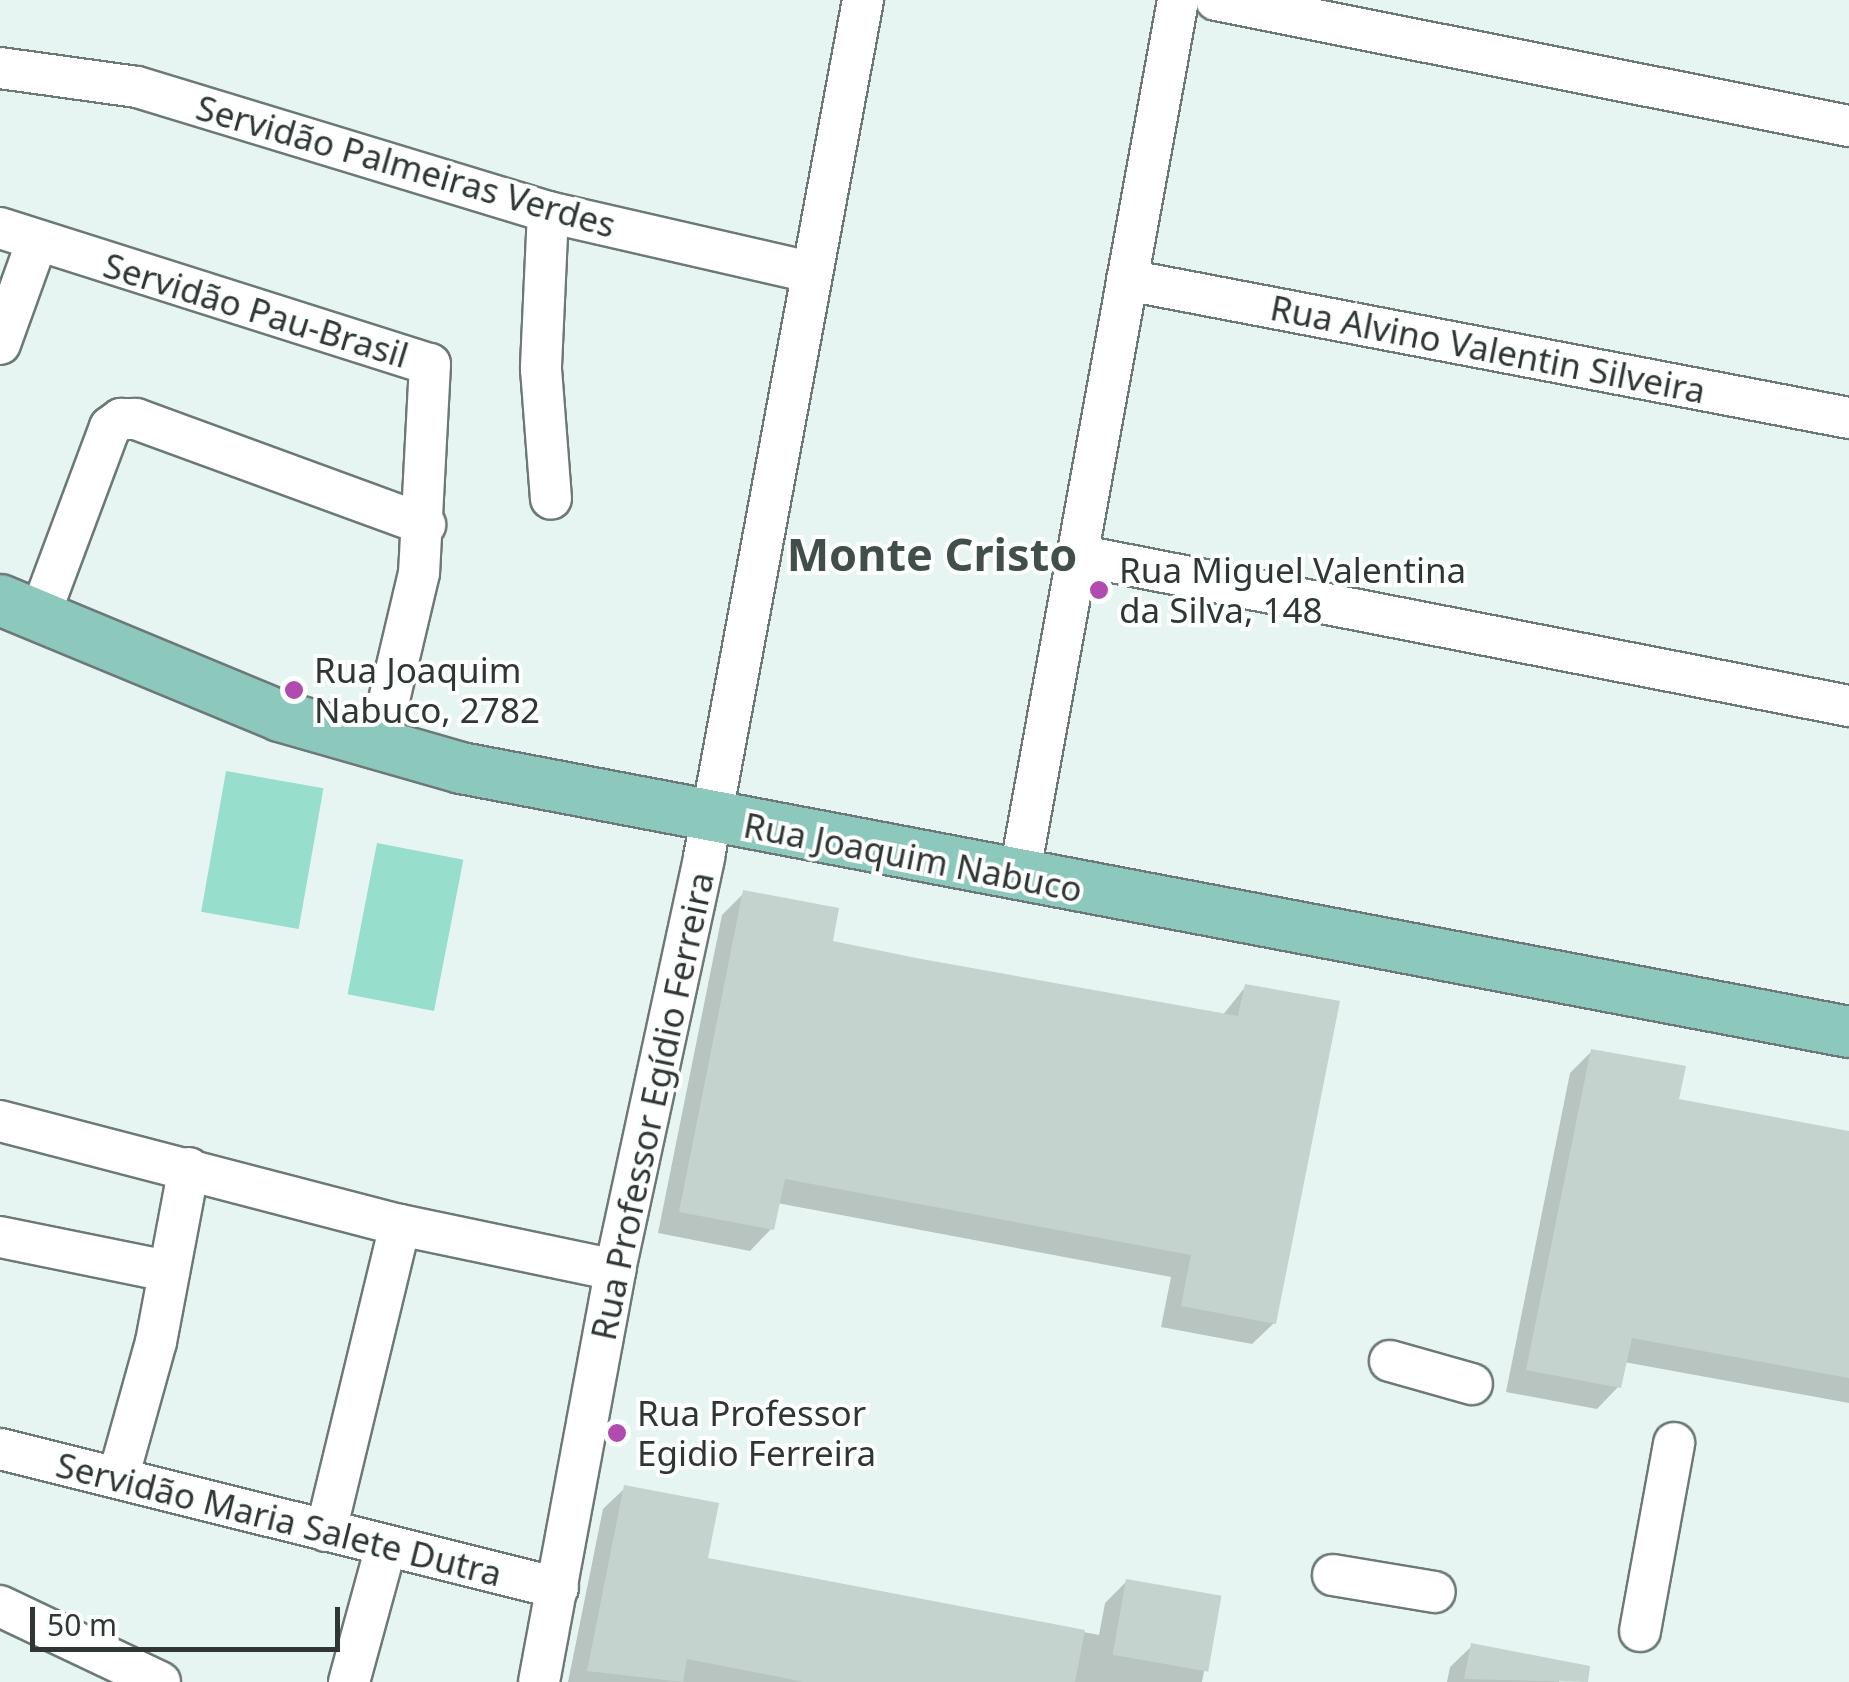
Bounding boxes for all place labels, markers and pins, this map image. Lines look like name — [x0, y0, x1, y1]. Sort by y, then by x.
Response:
place label: Rua Miguel Valentina da Silva, 148 — [1119, 549, 1466, 631]
marker: Rua Miguel Valentina da Silva, 148 — [1088, 579, 1110, 601]
place label: Rua Joaquim Nabuco, 2782 — [314, 649, 540, 731]
marker: Rua Joaquim Nabuco, 2782 — [283, 679, 305, 701]
place label: Rua Professor Egidio Ferreira — [637, 1392, 876, 1474]
marker: Rua Professor Egidio Ferreira — [606, 1422, 628, 1444]

